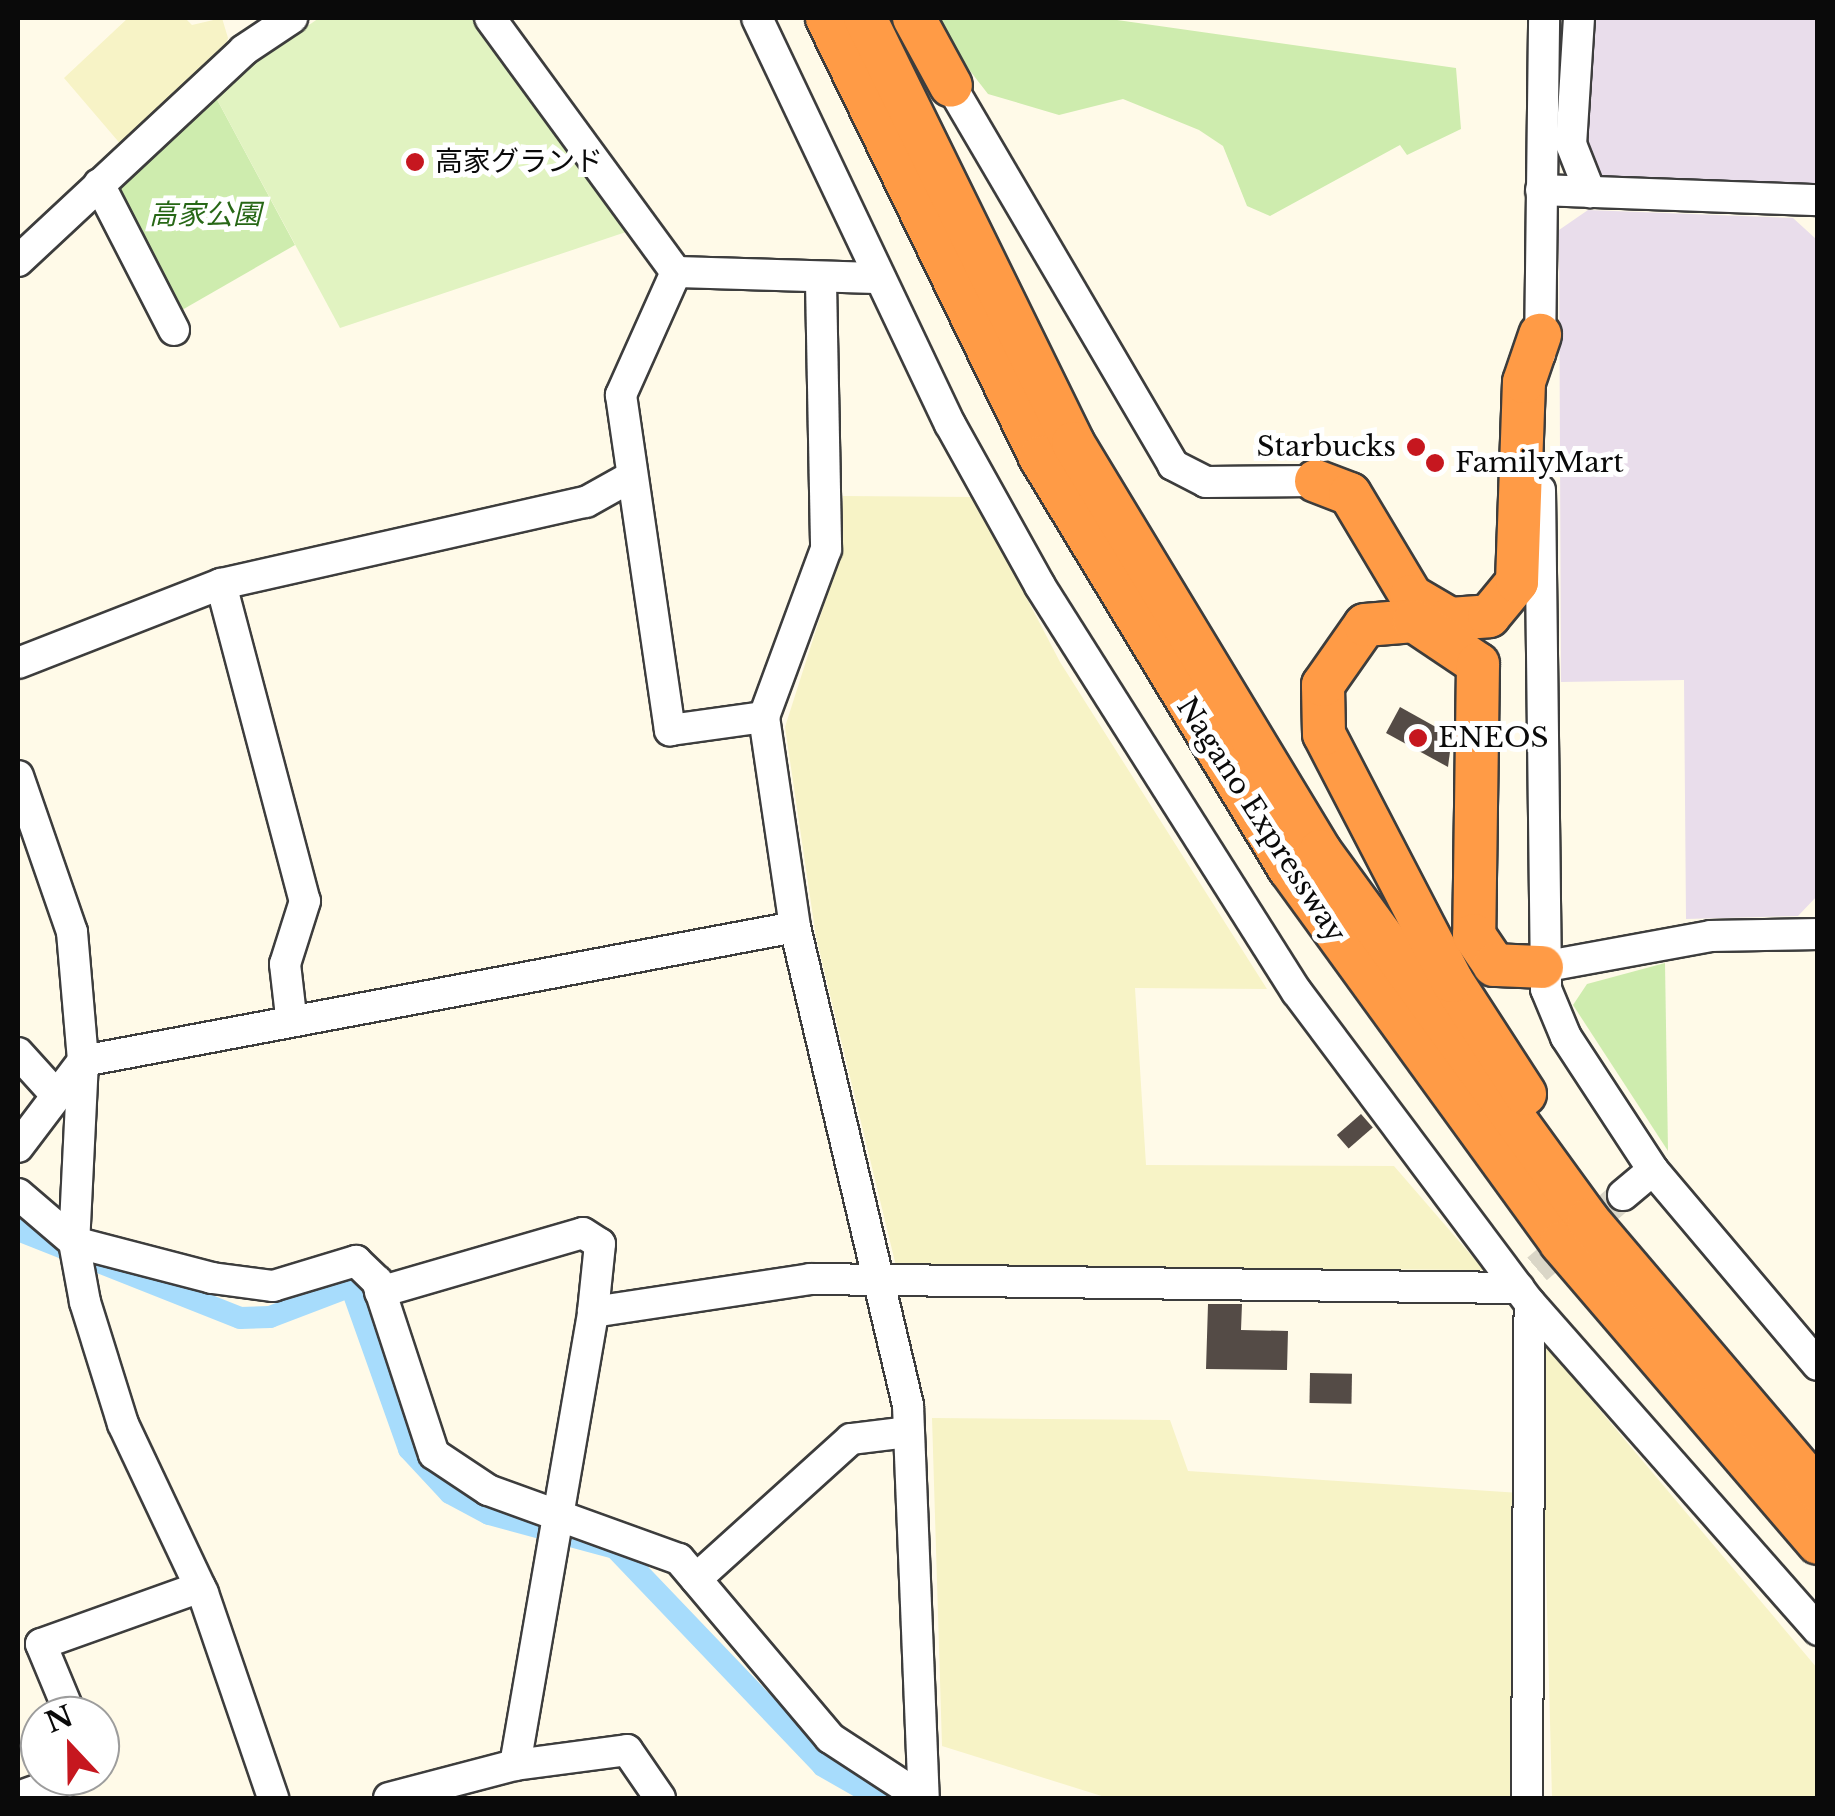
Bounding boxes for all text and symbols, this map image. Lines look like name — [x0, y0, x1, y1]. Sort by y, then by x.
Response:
place label: 高家グランド — [435, 145, 603, 179]
marker: 高家グランド — [404, 151, 426, 173]
park label: 高家公園 — [149, 198, 261, 232]
place label: Starbucks — [1257, 430, 1396, 464]
marker: Starbucks — [1405, 436, 1427, 458]
place label: FamilyMart — [1455, 446, 1624, 480]
marker: FamilyMart — [1424, 452, 1446, 474]
street label: Nagano Expressway — [1169, 691, 1353, 949]
place label: ENEOS — [1438, 721, 1548, 755]
marker: ENEOS — [1407, 727, 1429, 749]
north arrow — [20, 1696, 120, 1796]
text: N — [41, 1698, 78, 1741]

